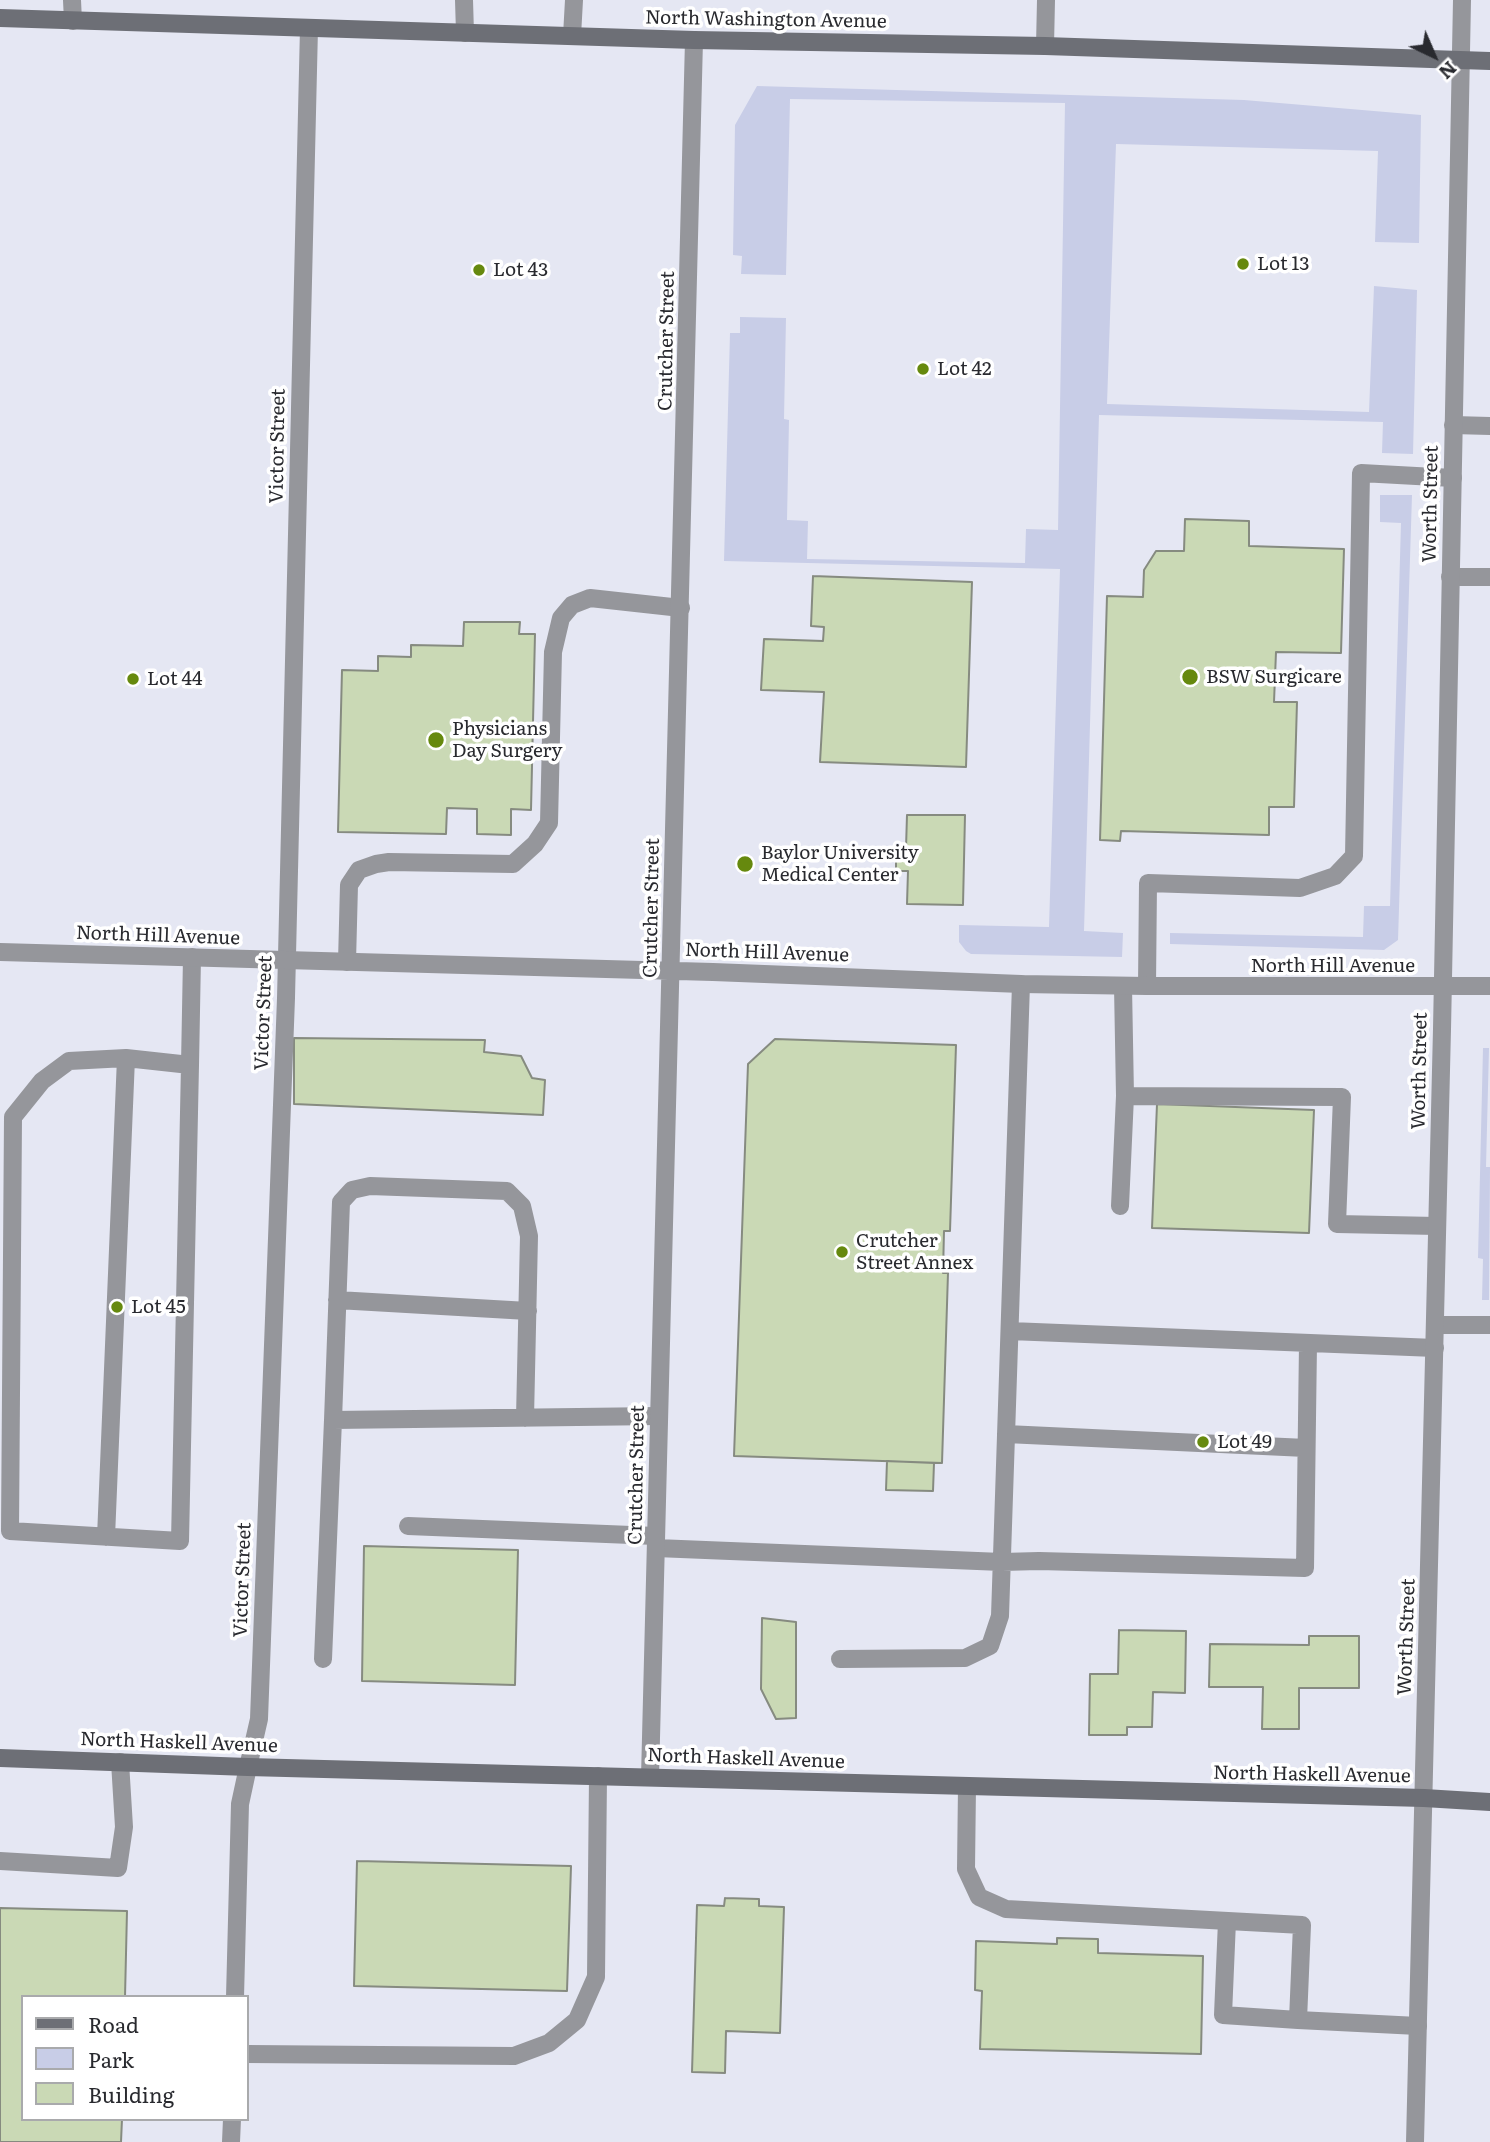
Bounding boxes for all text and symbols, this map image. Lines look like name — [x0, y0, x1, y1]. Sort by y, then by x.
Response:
street label: North Washington Avenue — [645, 6, 887, 34]
north arrow — [1399, 21, 1469, 91]
text: N — [1433, 55, 1464, 87]
place label: Lot 13 — [1257, 253, 1309, 275]
marker: Lot 13 — [1235, 256, 1251, 272]
place label: Lot 43 — [493, 259, 548, 281]
marker: Lot 43 — [471, 262, 487, 278]
street label: Crutcher Street — [654, 271, 680, 411]
place label: Lot 42 — [937, 358, 992, 380]
marker: Lot 42 — [915, 361, 931, 377]
street label: Victor Street — [266, 388, 290, 504]
street label: Worth Street — [1419, 445, 1443, 563]
place label: BSW Surgicare — [1206, 666, 1342, 688]
marker: BSW Surgicare — [1180, 667, 1200, 687]
place label: Lot 44 — [147, 668, 202, 690]
marker: Lot 44 — [125, 671, 141, 687]
place label: Physicians Day Surgery — [452, 718, 563, 762]
marker: Physicians Day Surgery — [426, 730, 446, 750]
street label: Crutcher Street — [639, 838, 665, 978]
place label: Baylor University Medical Center — [761, 842, 919, 886]
marker: Baylor University Medical Center — [735, 854, 755, 874]
street label: North Hill Avenue — [75, 922, 241, 950]
street label: North Hill Avenue — [684, 939, 850, 967]
street label: Victor Street — [251, 955, 277, 1071]
street label: North Hill Avenue — [1251, 955, 1415, 977]
street label: Worth Street — [1408, 1012, 1432, 1130]
place label: Crutcher Street Annex — [856, 1230, 973, 1274]
marker: Crutcher Street Annex — [834, 1244, 850, 1260]
place label: Lot 45 — [131, 1296, 186, 1318]
marker: Lot 45 — [109, 1299, 125, 1315]
street label: Crutcher Street — [624, 1405, 650, 1545]
place label: Lot 49 — [1217, 1431, 1272, 1453]
marker: Lot 49 — [1195, 1434, 1211, 1450]
street label: Victor Street — [230, 1522, 256, 1638]
street label: Worth Street — [1394, 1578, 1420, 1696]
street label: North Haskell Avenue — [80, 1728, 278, 1758]
street label: North Haskell Avenue — [647, 1744, 845, 1774]
street label: North Haskell Avenue — [1213, 1762, 1411, 1788]
legend — [21, 1995, 248, 2121]
text: Road — [88, 2008, 139, 2039]
text: Park — [88, 2043, 134, 2074]
text: Building — [88, 2078, 174, 2109]

